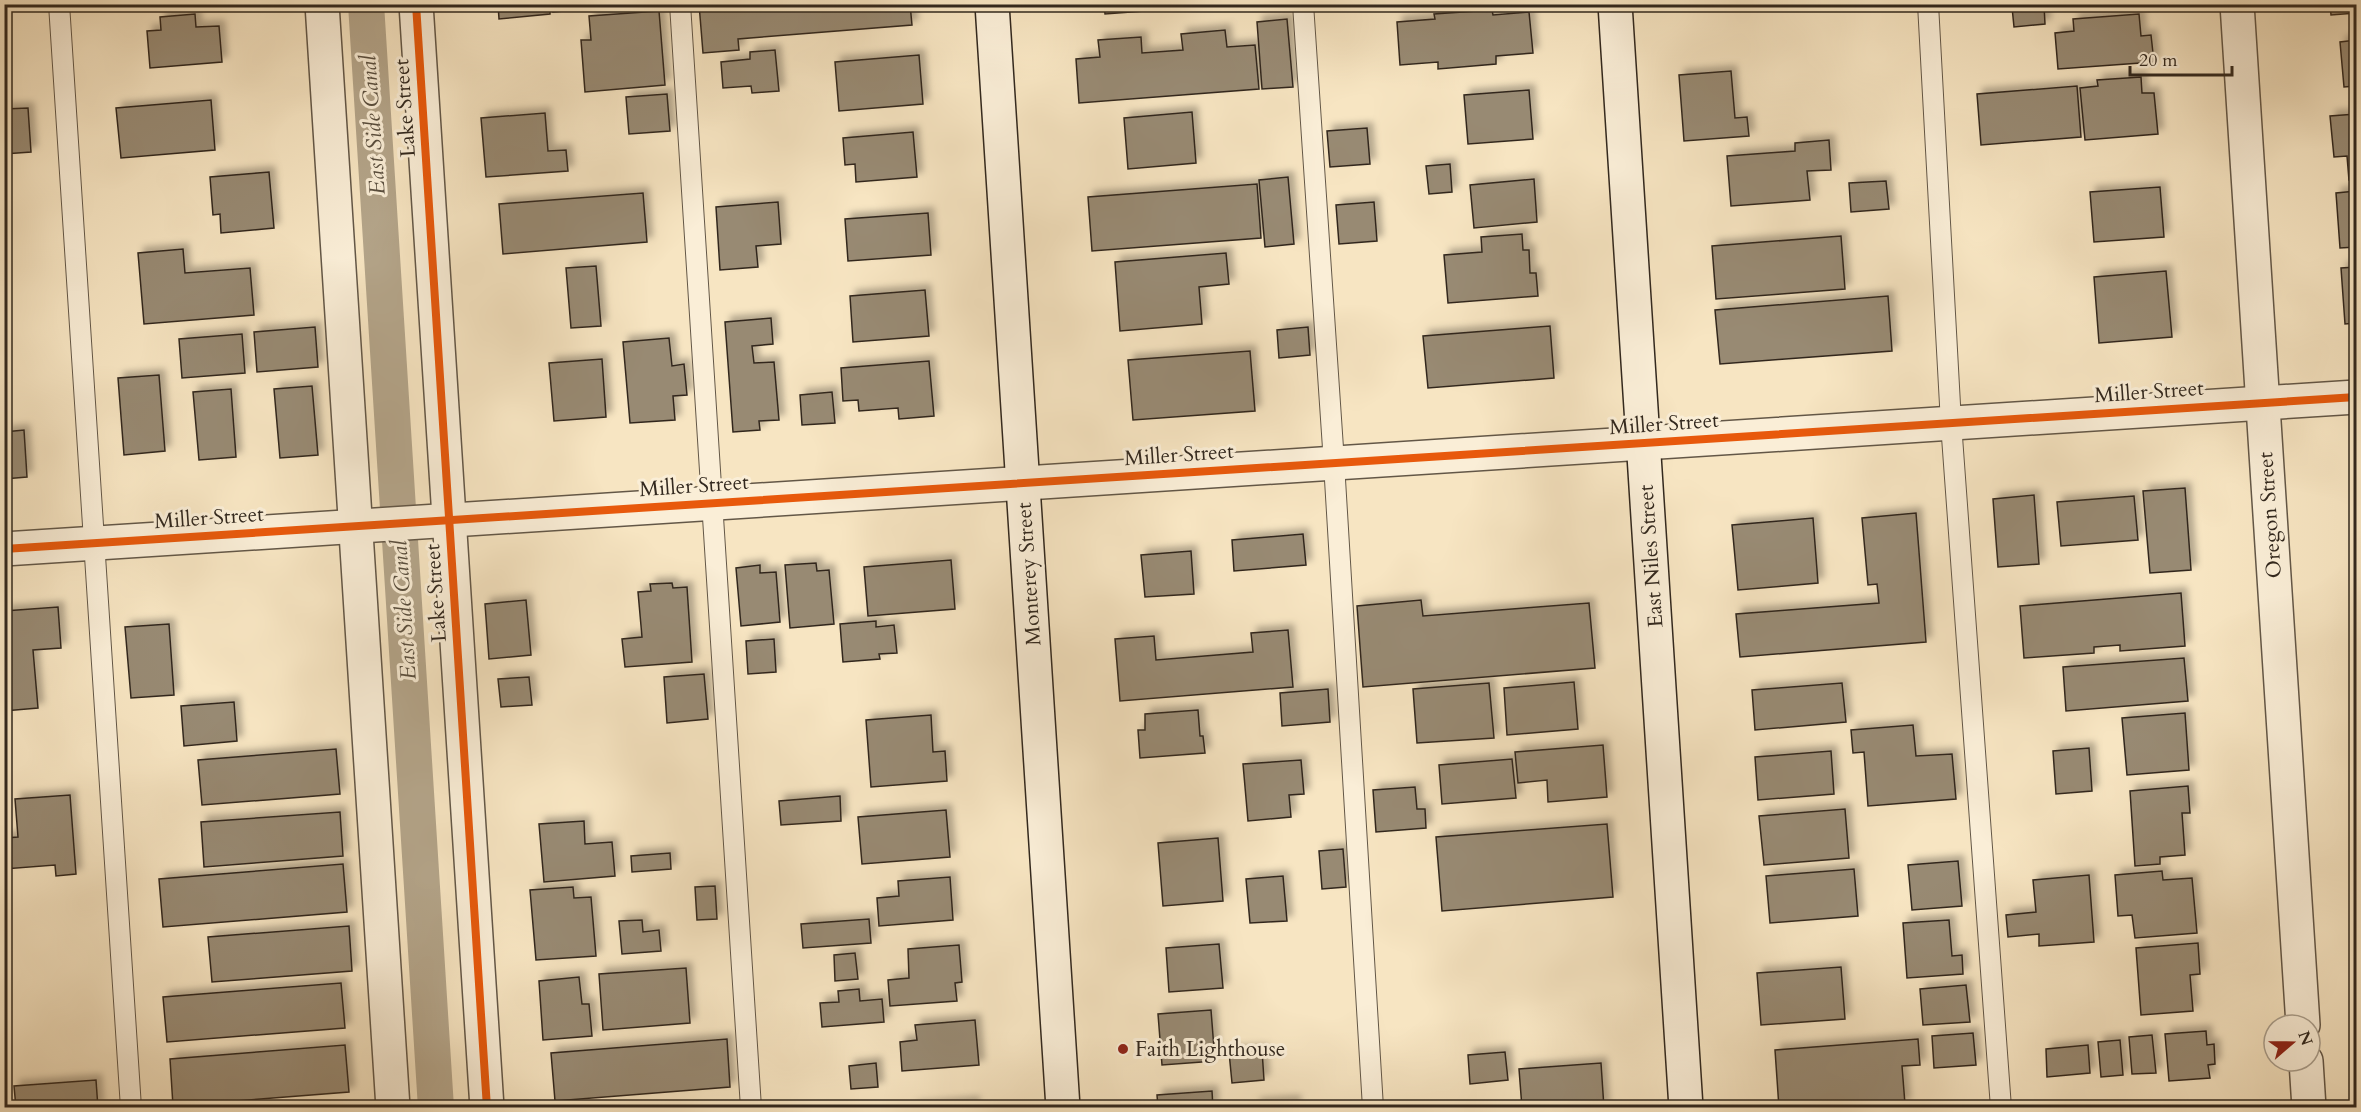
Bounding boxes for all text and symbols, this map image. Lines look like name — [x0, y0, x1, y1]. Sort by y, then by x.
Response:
scale bar — [2130, 39, 2232, 77]
text: 20 m — [2139, 48, 2178, 73]
water label: East Side Canal — [353, 53, 393, 196]
street label: Lake Street — [387, 57, 423, 158]
street label: Miller Street — [2093, 374, 2205, 410]
street label: Miller Street — [1608, 406, 1720, 442]
street label: Miller Street — [1123, 437, 1235, 473]
street label: Oregon Street — [2251, 451, 2289, 579]
street label: Miller Street — [638, 468, 750, 504]
street label: East Niles Street — [1632, 483, 1670, 628]
street label: Miller Street — [153, 500, 265, 536]
street label: Monterey Street — [1009, 501, 1048, 647]
water label: East Side Canal — [384, 538, 424, 681]
street label: Lake Street — [418, 542, 454, 643]
north arrow — [2262, 1013, 2322, 1073]
text: N — [2292, 1028, 2318, 1049]
place label: Faith Lighthouse — [1135, 1035, 1285, 1064]
marker: Faith Lighthouse — [1116, 1042, 1130, 1056]

